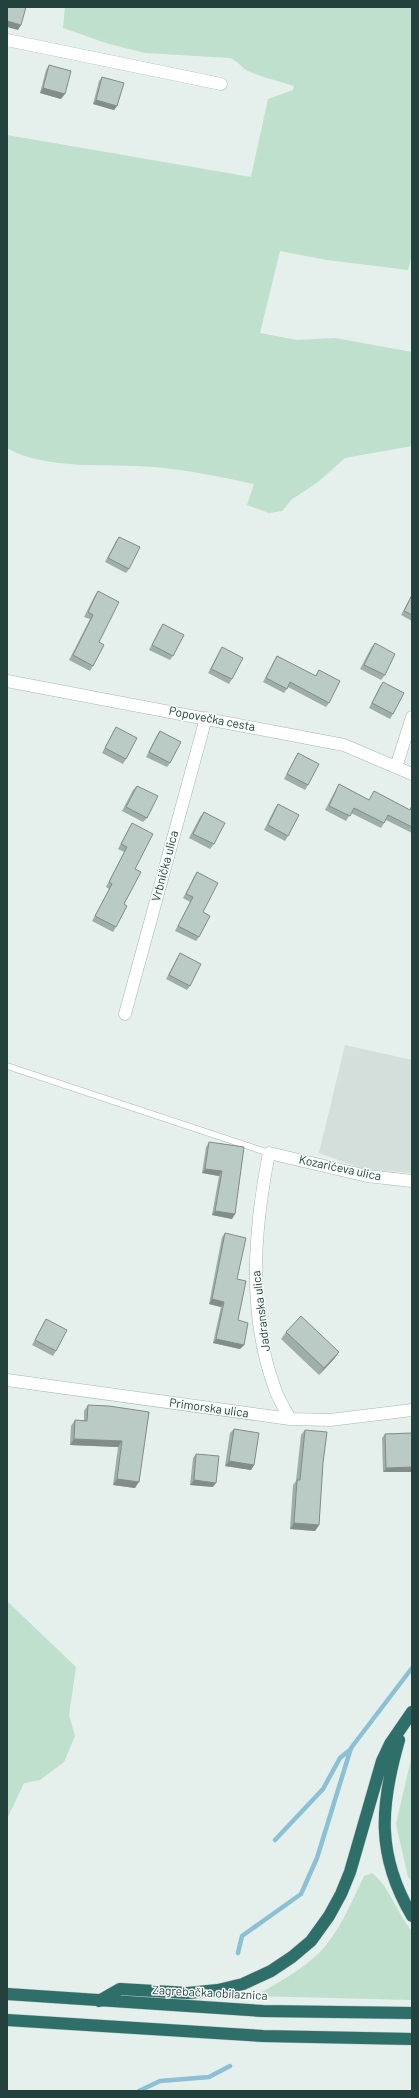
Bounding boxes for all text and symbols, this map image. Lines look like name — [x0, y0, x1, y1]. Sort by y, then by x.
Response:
street label: Popovečka cesta — [168, 703, 257, 733]
street label: Vrbnička ulica — [148, 829, 180, 903]
street label: Kozarićeva ulica — [298, 1151, 383, 1183]
street label: Jadranska ulica — [248, 1270, 272, 1352]
street label: Primorska ulica — [169, 1395, 250, 1420]
street label: Zagrebačka obilaznica — [152, 1982, 268, 2002]

